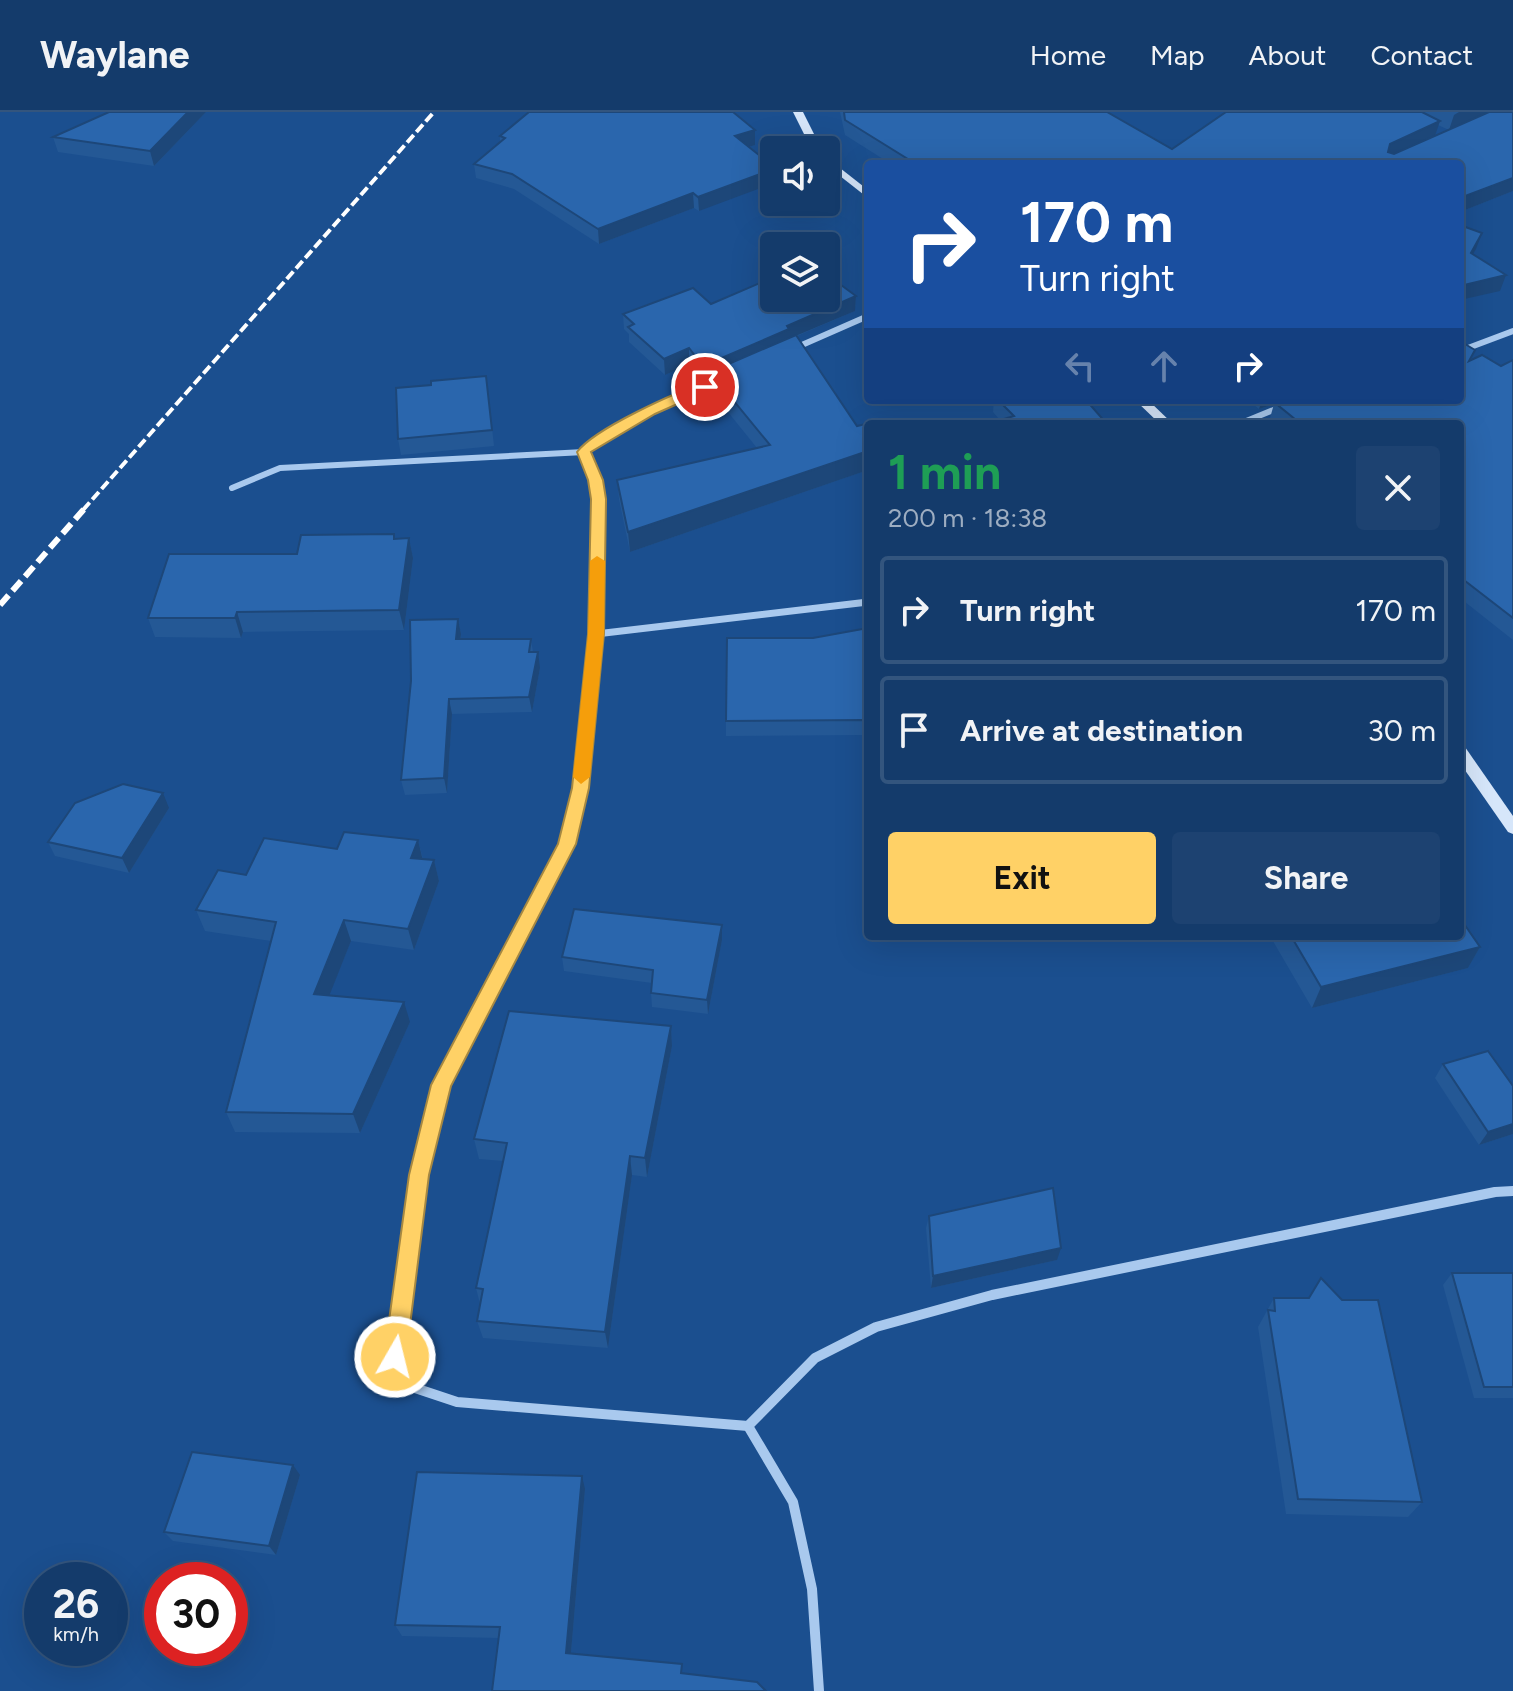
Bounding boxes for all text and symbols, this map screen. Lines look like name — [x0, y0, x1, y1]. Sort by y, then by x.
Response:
text: Waylane — [40, 32, 190, 78]
text: Home — [1030, 38, 1106, 72]
text: Map — [1150, 38, 1205, 72]
text: About — [1249, 38, 1326, 72]
text: Contact — [1370, 38, 1473, 72]
map controls — [760, 136, 840, 312]
button: sound — [760, 136, 840, 216]
text: 170 m — [1020, 189, 1173, 256]
icon: right — [888, 192, 992, 296]
button: layers — [760, 232, 840, 312]
text: Turn right — [1020, 257, 1175, 300]
icon: left — [1058, 344, 1102, 388]
icon: ahead — [1142, 344, 1186, 388]
icon: right — [1226, 344, 1270, 388]
pin — [671, 353, 739, 421]
icon: arrive — [683, 365, 727, 409]
text: 1 min — [888, 443, 1001, 501]
button: close — [1356, 446, 1440, 530]
text: 200 m · 18:38 — [888, 502, 1047, 534]
icon: right — [892, 588, 936, 632]
text: Turn right — [960, 592, 1095, 629]
text: 170 m — [1355, 592, 1436, 629]
icon: arrive — [892, 708, 936, 752]
text: Arrive at destination — [960, 712, 1243, 749]
text: 30 m — [1368, 712, 1436, 749]
button: Exit — [888, 832, 1156, 924]
button: Share — [1172, 832, 1440, 924]
position arrow — [353, 1315, 437, 1399]
speed limit sign: 30 — [144, 1562, 248, 1666]
text: 26 — [53, 1580, 99, 1628]
text: km/h — [53, 1622, 99, 1646]

